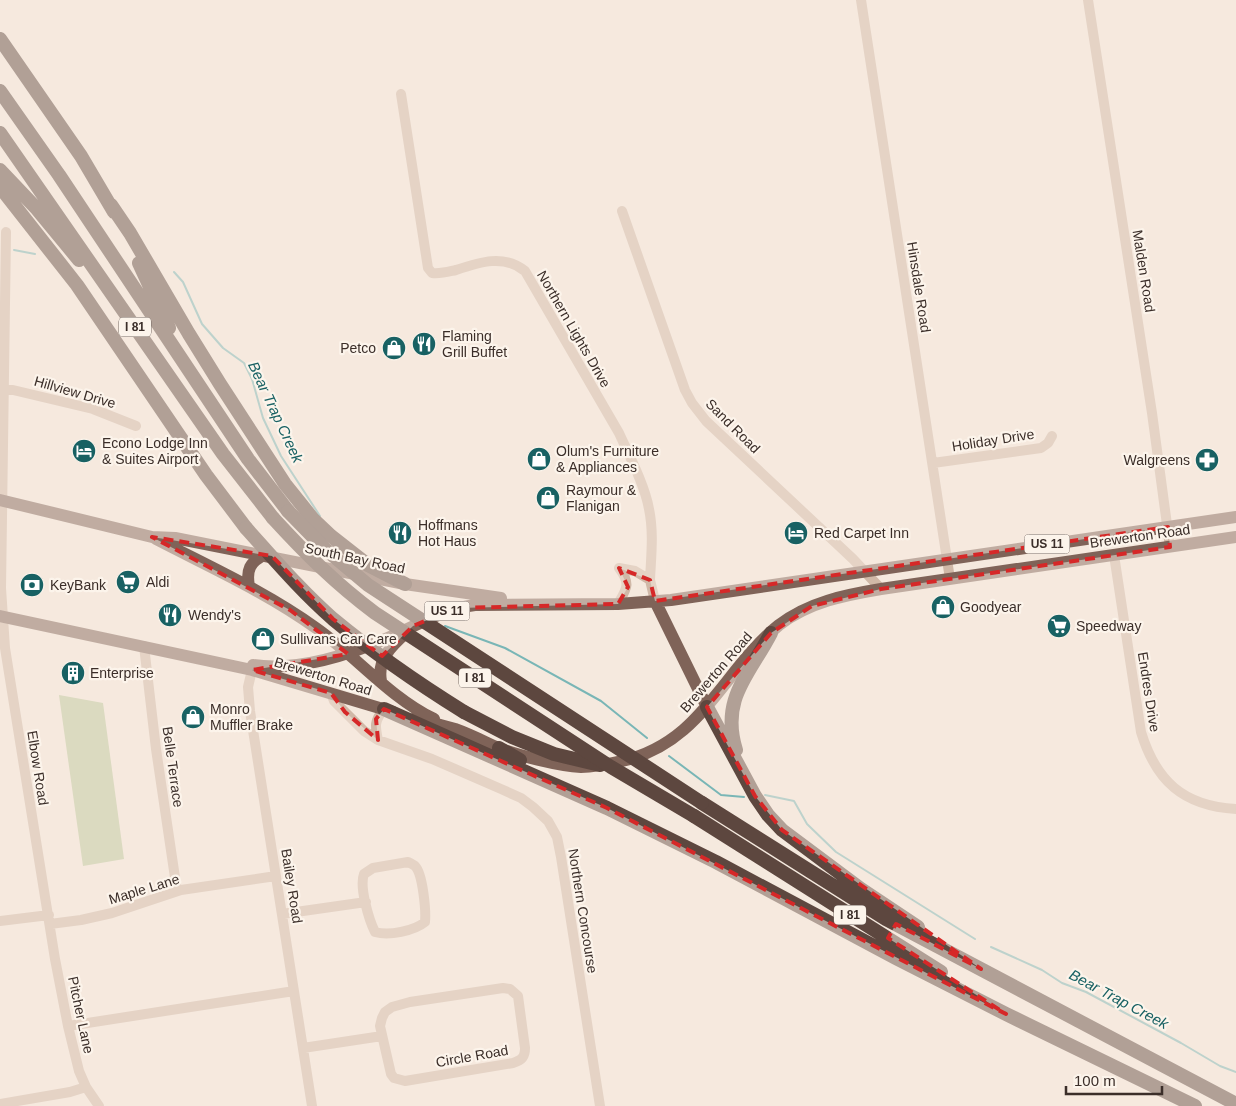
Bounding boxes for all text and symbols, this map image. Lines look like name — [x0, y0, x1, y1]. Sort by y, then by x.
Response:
street label: Malden Road — [1130, 229, 1158, 313]
street label: Hinsdale Road — [904, 240, 934, 334]
street label: Northern Lights Drive — [534, 268, 614, 390]
road number: I 81 — [119, 318, 151, 337]
place label: Flaming Grill Buffet — [442, 328, 507, 360]
restaurant icon: Flaming Grill Buffet — [411, 331, 437, 357]
shop icon: Petco — [381, 335, 407, 361]
place label: Petco — [340, 340, 376, 356]
water label: Bear Trap Creek — [245, 359, 308, 467]
street label: Hillview Drive — [32, 373, 118, 411]
street label: Sand Road — [703, 396, 763, 456]
street label: Holiday Drive — [951, 426, 1036, 454]
place label: Econo Lodge Inn & Suites Airport — [102, 435, 208, 467]
hotel icon: Econo Lodge Inn & Suites Airport — [71, 438, 97, 464]
place label: Olum's Furniture & Appliances — [556, 443, 659, 475]
shop icon: Olum's Furniture & Appliances — [526, 446, 552, 472]
pharmacy icon: Walgreens — [1194, 447, 1220, 473]
place label: Walgreens — [1124, 452, 1190, 468]
place label: Raymour & Flanigan — [566, 482, 637, 514]
shop icon: Raymour & Flanigan — [535, 485, 561, 511]
place label: Hoffmans Hot Haus — [418, 517, 478, 549]
restaurant icon: Hoffmans Hot Haus — [387, 520, 413, 546]
hotel icon: Red Carpet Inn — [783, 520, 809, 546]
street label: Brewerton Road — [1089, 521, 1191, 551]
place label: Red Carpet Inn — [814, 525, 909, 541]
road number: US 11 — [1024, 534, 1070, 554]
street label: South Bay Road — [303, 540, 407, 576]
supermarket icon: Aldi — [115, 569, 141, 595]
bank icon: KeyBank — [19, 572, 45, 598]
place label: Aldi — [146, 574, 169, 590]
place label: KeyBank — [50, 577, 107, 593]
shop icon: Goodyear — [930, 594, 956, 620]
place label: Goodyear — [960, 599, 1022, 615]
restaurant icon: Wendy's — [157, 602, 183, 628]
road number: US 11 — [424, 602, 470, 620]
place label: Wendy's — [188, 607, 241, 623]
supermarket icon: Speedway — [1046, 613, 1072, 639]
place label: Speedway — [1076, 618, 1141, 634]
shop icon: Sullivans Car Care — [250, 626, 276, 652]
street label: Brewerton Road — [677, 629, 755, 715]
place label: Sullivans Car Care — [280, 631, 397, 647]
street label: Endres Drive — [1135, 651, 1163, 733]
street label: Brewerton Road — [272, 654, 374, 698]
building icon: Enterprise — [60, 660, 86, 686]
place label: Enterprise — [90, 665, 154, 681]
road number: I 81 — [459, 668, 491, 688]
place label: Monro Muffler Brake — [210, 701, 293, 733]
shop icon: Monro Muffler Brake — [180, 704, 206, 730]
street label: Belle Terrace — [159, 726, 187, 809]
street label: Elbow Road — [24, 729, 52, 807]
street label: Bailey Road — [278, 847, 306, 925]
street label: Northern Concourse — [565, 847, 601, 975]
street label: Maple Lane — [107, 871, 182, 907]
road number: I 81 — [834, 906, 866, 924]
water label: Bear Trap Creek — [1067, 966, 1173, 1033]
street label: Pitcher Lane — [65, 975, 97, 1055]
street label: Circle Road — [435, 1042, 509, 1070]
scale bar — [1066, 1064, 1162, 1096]
text: 100 m — [1074, 1072, 1116, 1089]

